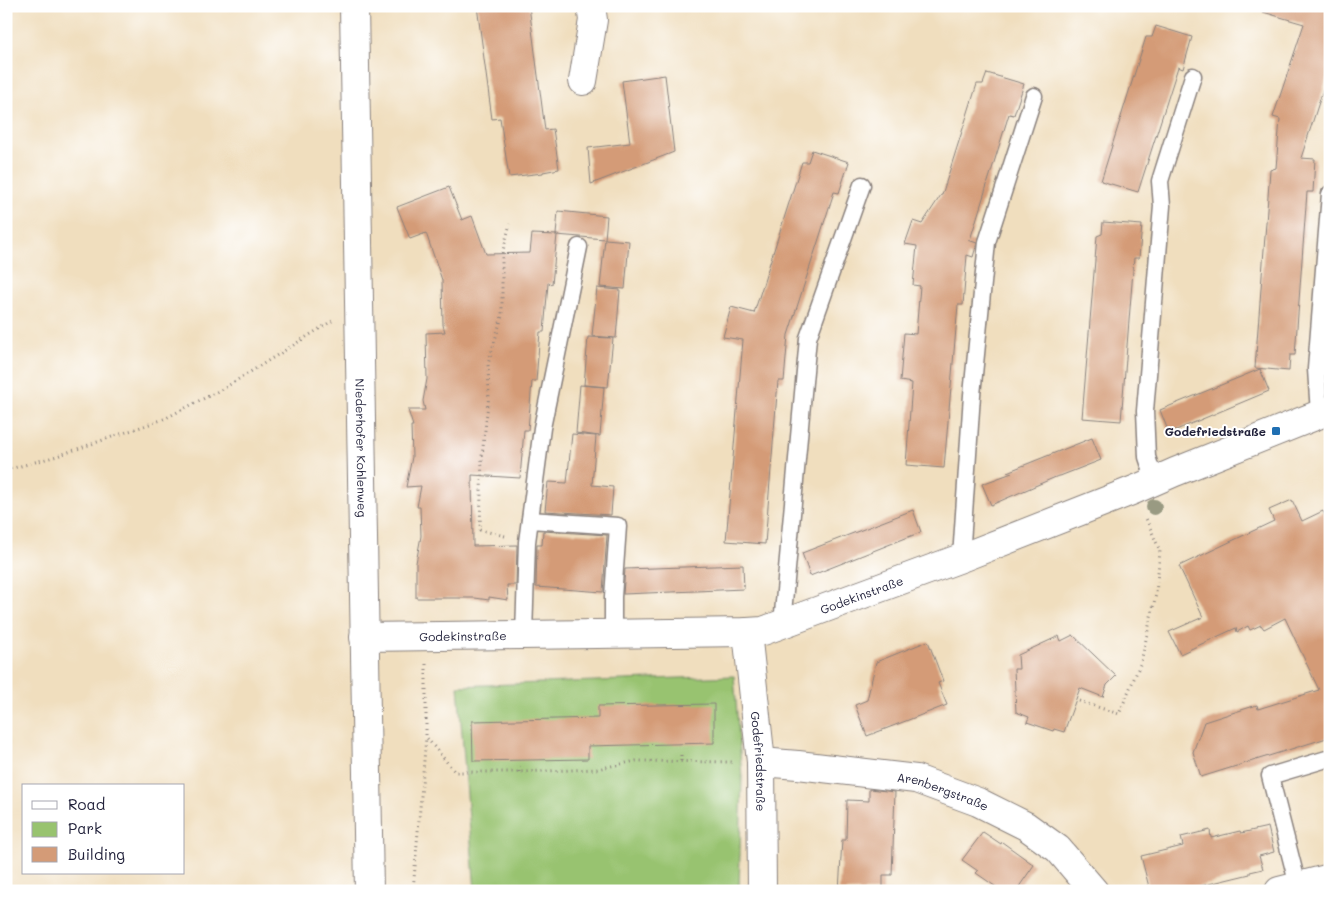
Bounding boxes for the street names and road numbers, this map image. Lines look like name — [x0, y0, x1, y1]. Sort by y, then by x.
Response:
street label: Niederhofer Kohlenweg — [352, 378, 371, 518]
street label: Godekinstraße — [818, 572, 905, 617]
street label: Godekinstraße — [419, 627, 507, 644]
street label: Godefriedstraße — [748, 711, 769, 811]
street label: Arenbergstraße — [896, 769, 991, 814]

